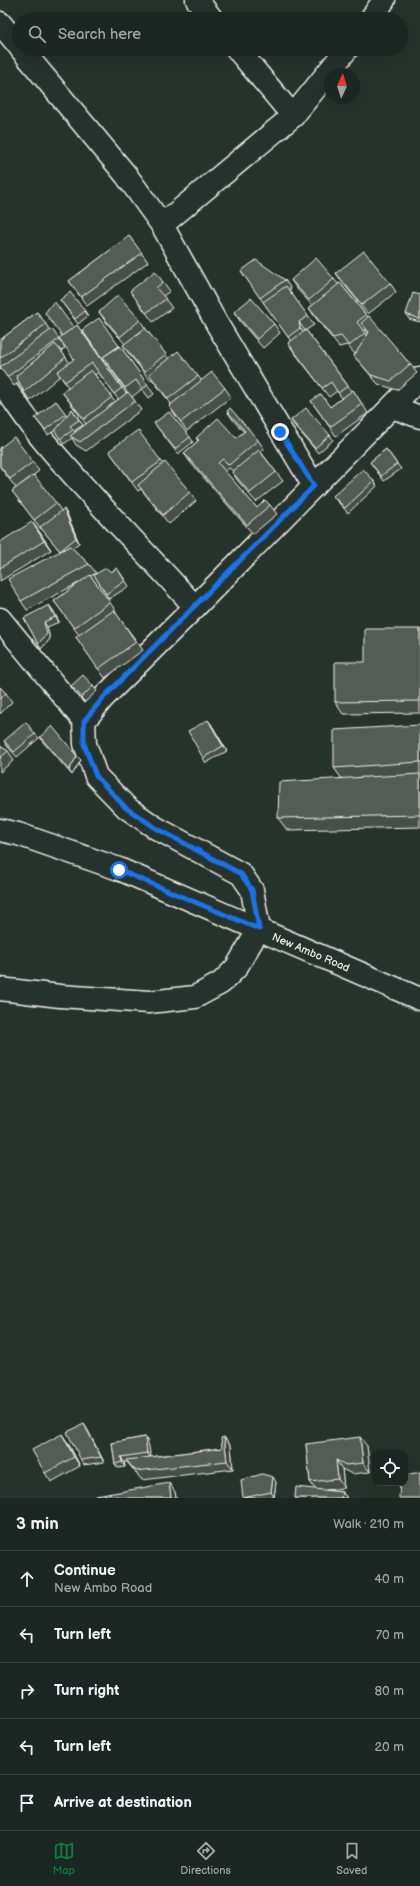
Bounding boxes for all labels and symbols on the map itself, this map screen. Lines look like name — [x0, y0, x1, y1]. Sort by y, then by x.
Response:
north arrow — [324, 68, 360, 104]
route end — [271, 423, 289, 441]
route start — [110, 861, 128, 879]
street label: New Ambo Road — [270, 930, 352, 975]

